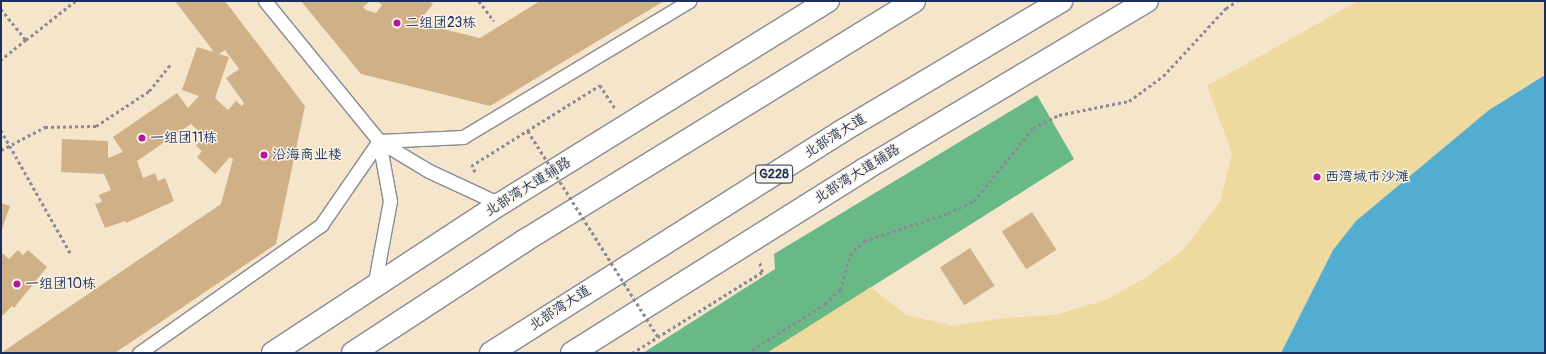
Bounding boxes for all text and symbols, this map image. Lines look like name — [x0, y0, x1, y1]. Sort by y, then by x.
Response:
place label: 二组团23栋 — [405, 15, 476, 31]
marker: 二组团23栋 — [392, 18, 402, 28]
street label: 北部湾大道 — [801, 110, 869, 162]
place label: 一组团11栋 — [150, 130, 217, 146]
marker: 一组团11栋 — [137, 133, 147, 143]
street label: 北部湾大道辅路 — [811, 141, 903, 207]
place label: 沿海商业楼 — [272, 147, 342, 163]
marker: 沿海商业楼 — [259, 150, 269, 160]
street label: 北部湾大道辅路 — [482, 154, 574, 220]
road number: G228 — [755, 163, 793, 185]
place label: 西湾城市沙滩 — [1325, 169, 1409, 185]
marker: 西湾城市沙滩 — [1312, 172, 1322, 182]
place label: 一组团10栋 — [25, 276, 96, 292]
marker: 一组团10栋 — [12, 279, 22, 289]
street label: 北部湾大道 — [526, 282, 594, 334]

